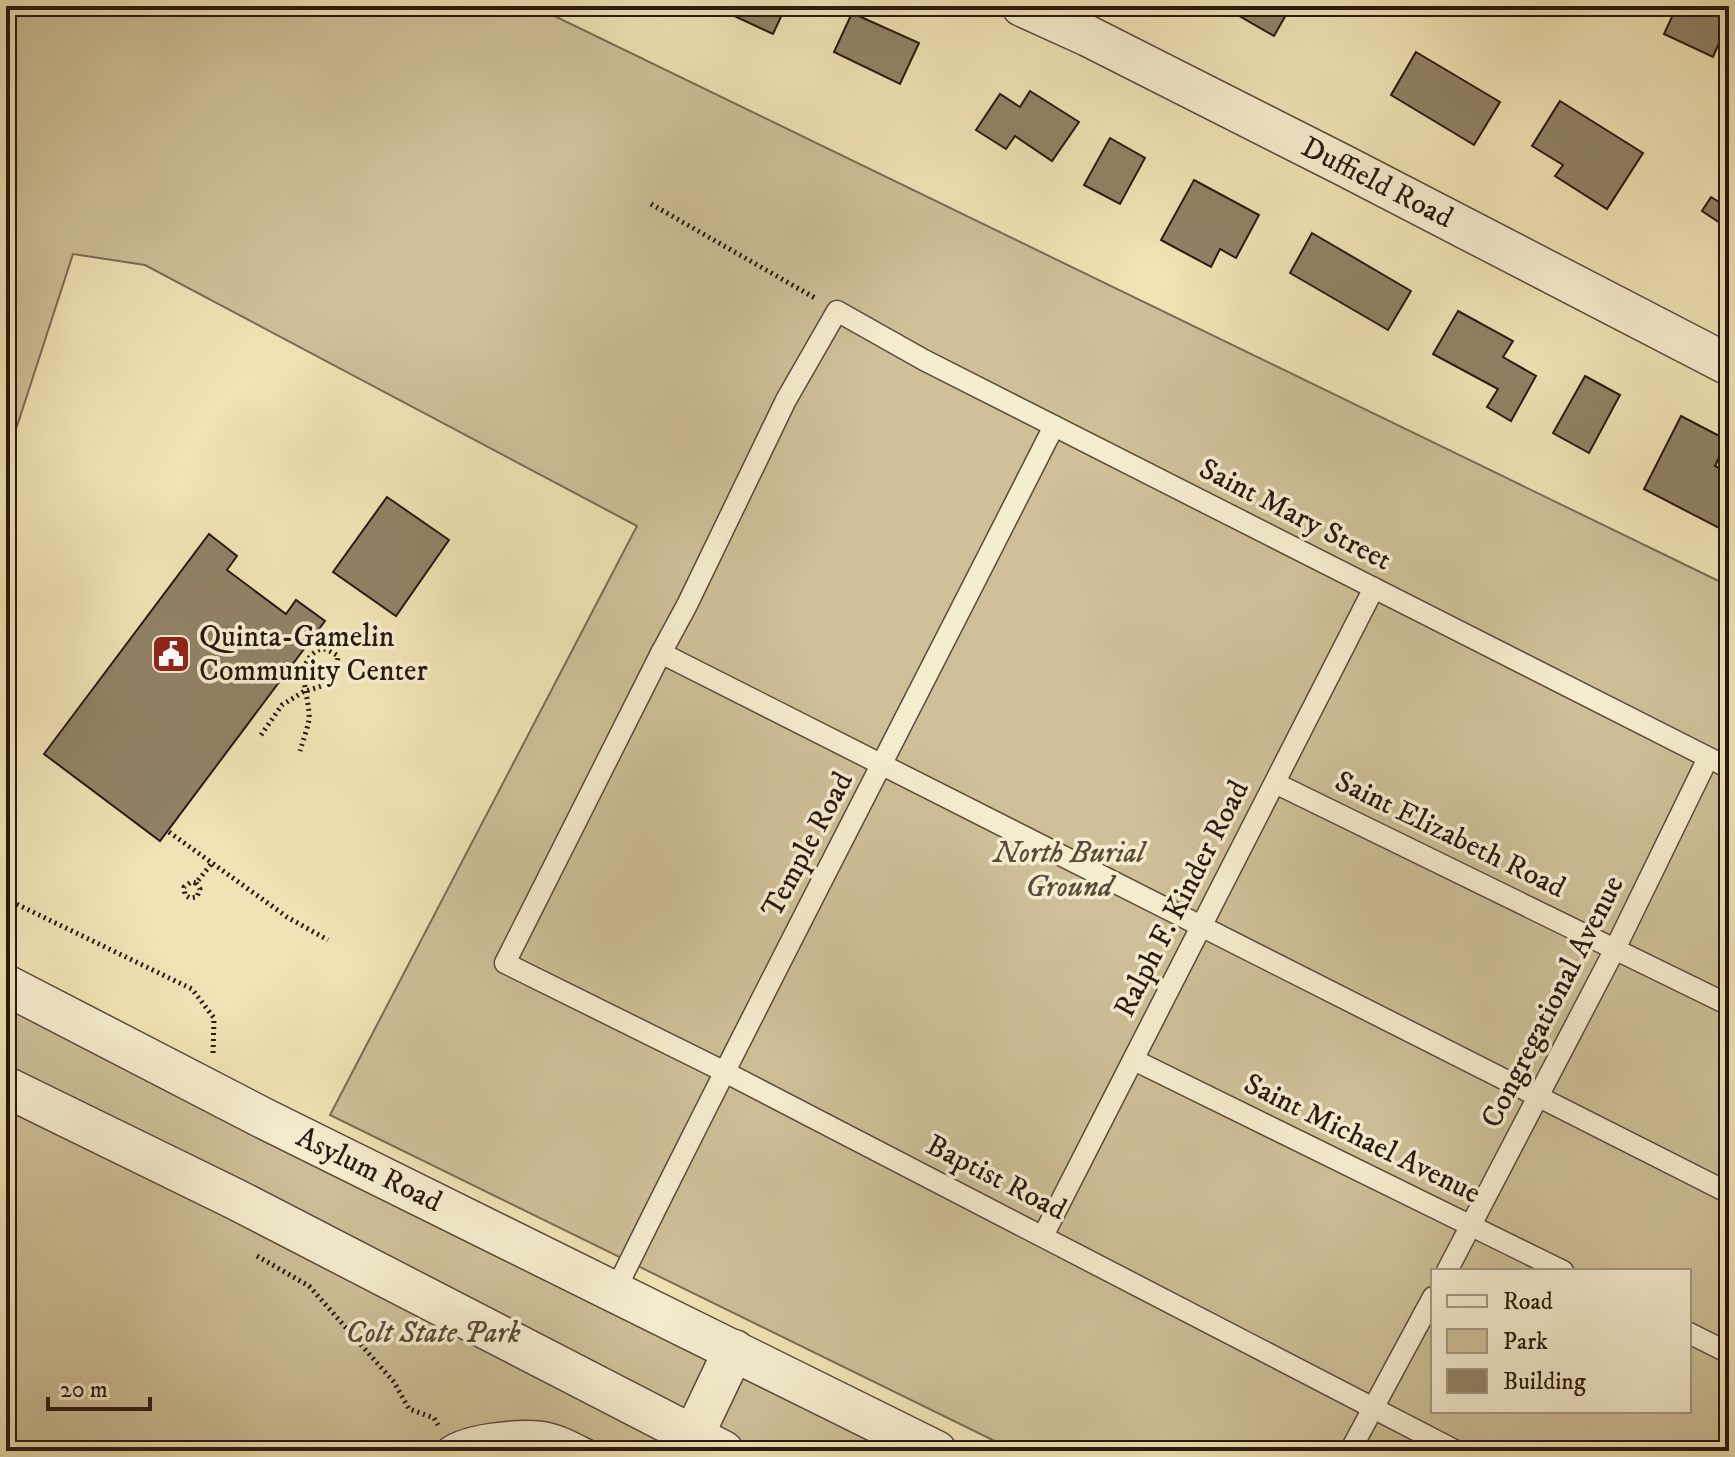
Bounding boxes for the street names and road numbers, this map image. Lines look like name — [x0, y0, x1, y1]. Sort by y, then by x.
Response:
street label: Duffield Road — [1295, 129, 1459, 237]
street label: Saint Mary Street — [1193, 451, 1397, 579]
street label: Saint Elizabeth Road — [1329, 763, 1571, 907]
street label: Temple Road — [754, 766, 862, 924]
street label: Ralph F. Kinder Road — [1106, 774, 1258, 1024]
street label: Congregational Avenue — [1473, 870, 1633, 1134]
street label: Saint Michael Avenue — [1238, 1066, 1486, 1212]
street label: Asylum Road — [290, 1119, 448, 1221]
street label: Baptist Road — [920, 1127, 1072, 1229]

